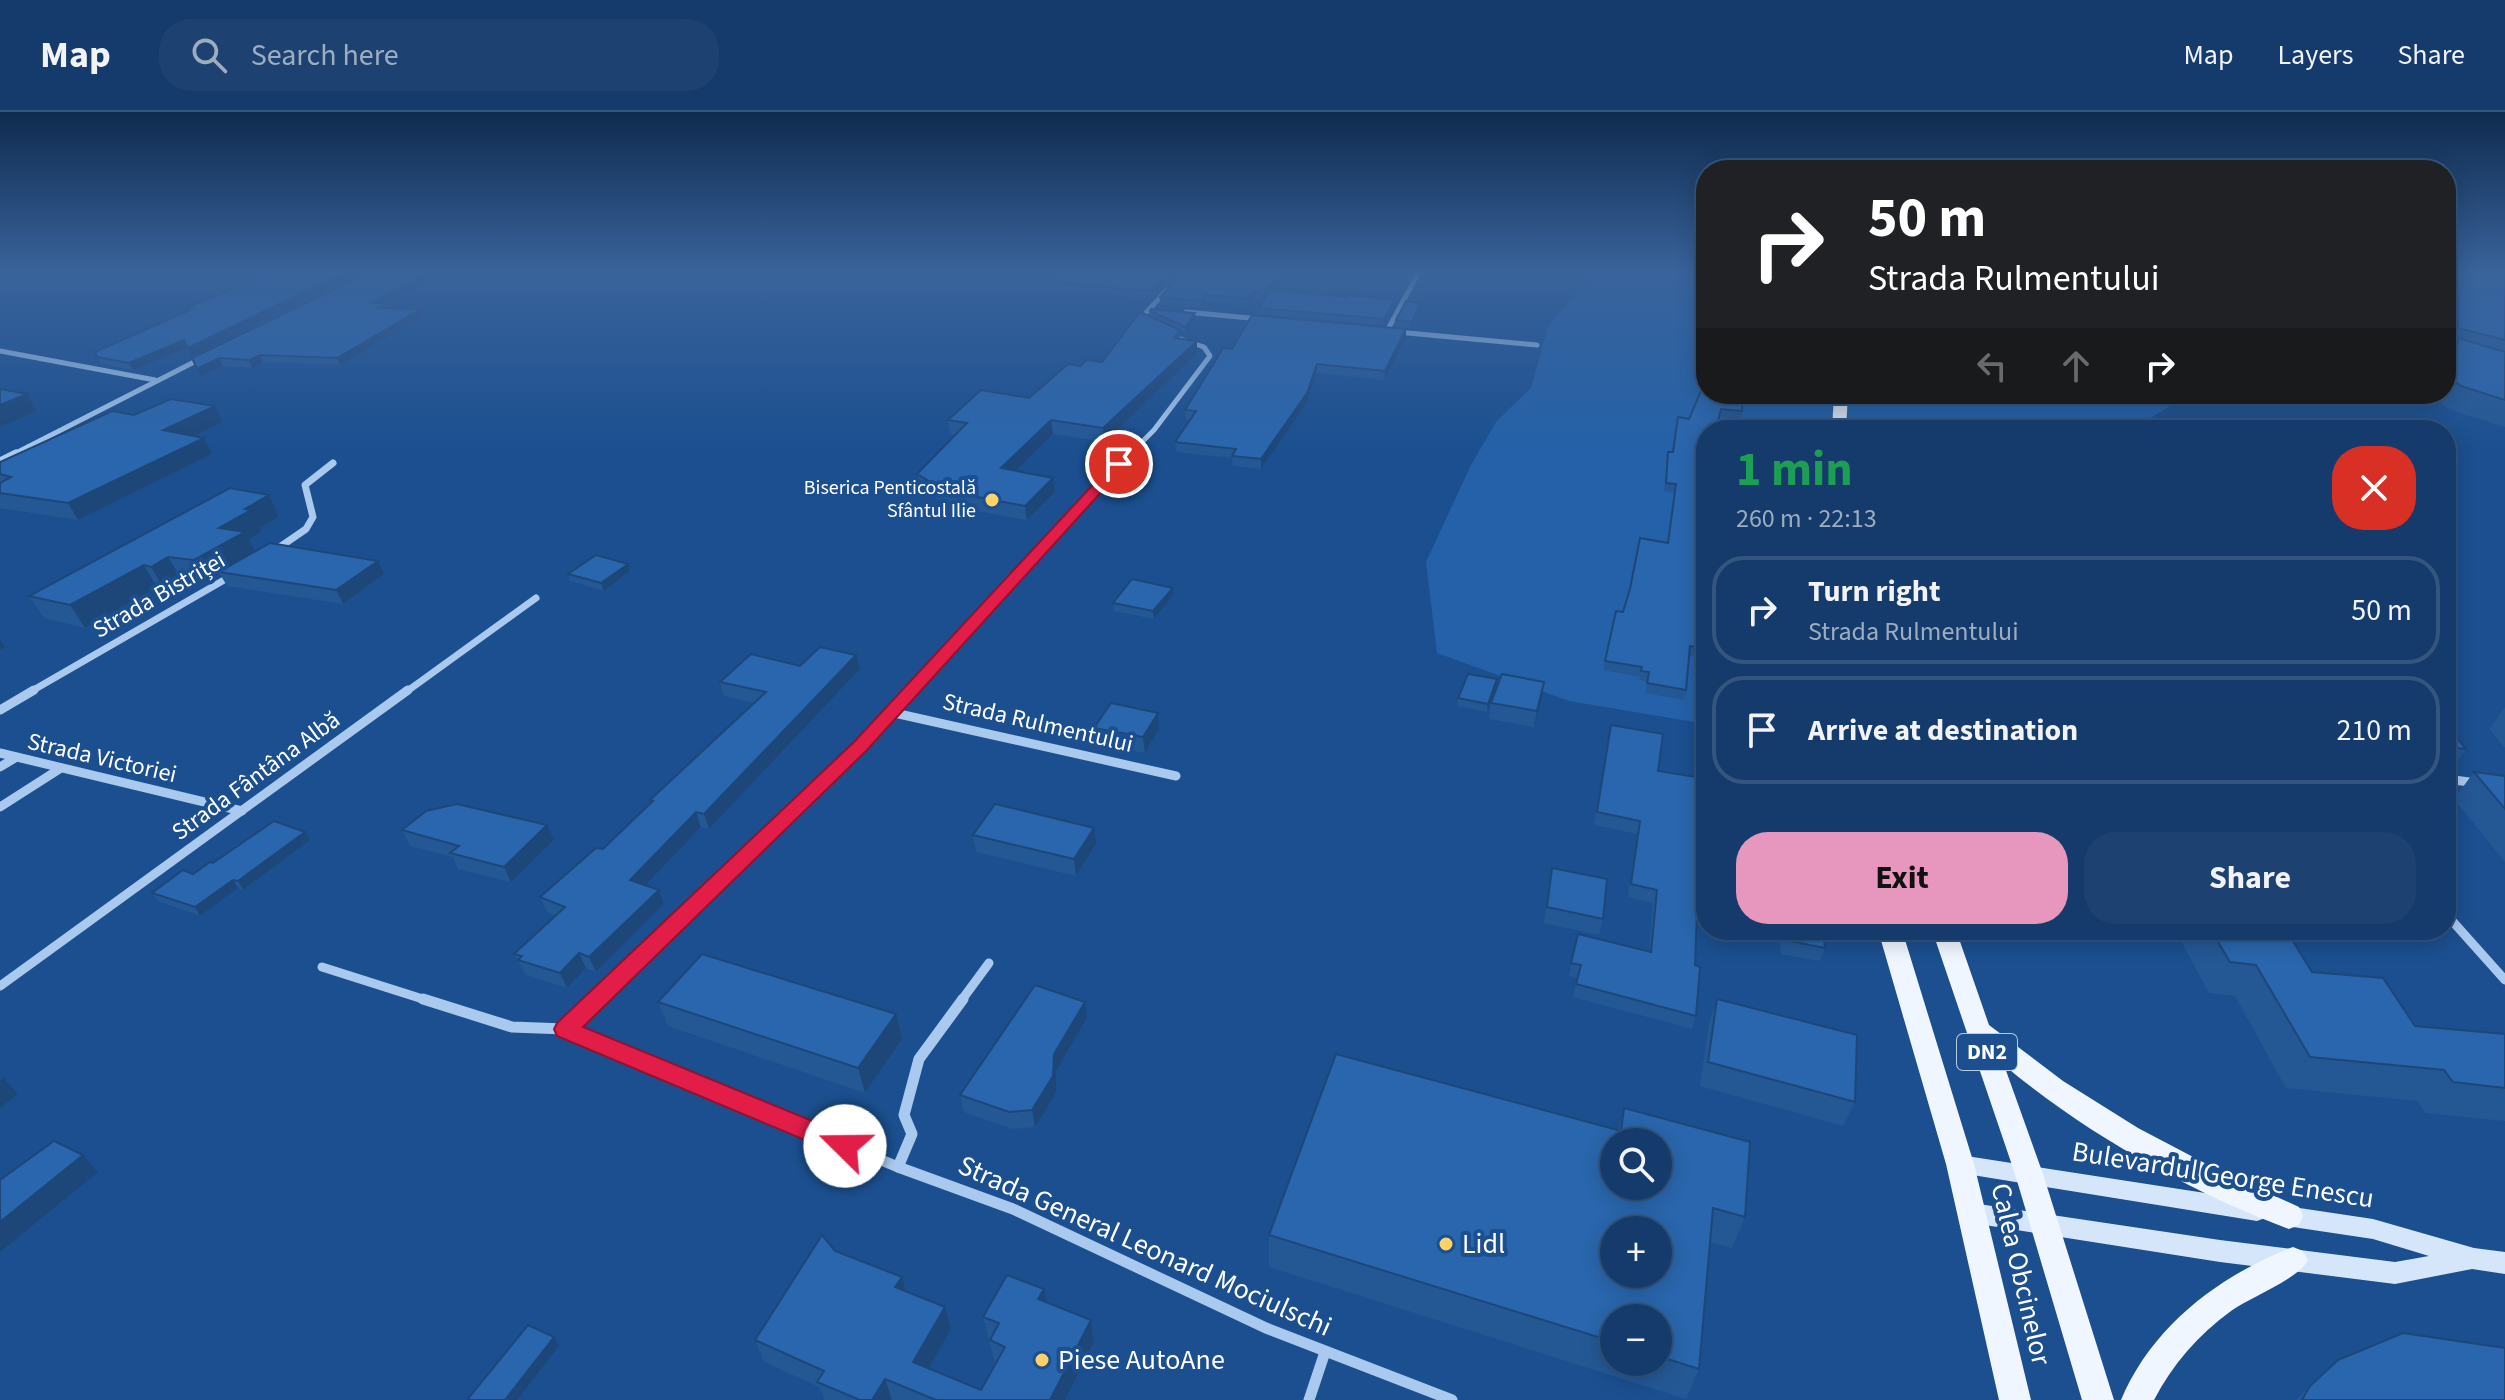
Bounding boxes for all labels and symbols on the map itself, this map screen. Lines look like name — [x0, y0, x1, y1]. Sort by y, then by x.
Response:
pin — [1085, 430, 1153, 498]
place label: Biserica Penticostală Sfântul Ilie — [804, 474, 976, 525]
marker: Biserica Penticostală Sfântul Ilie — [983, 491, 1001, 509]
street label: Strada Bistriței — [86, 543, 232, 647]
street label: Strada Rulmentului — [939, 684, 1137, 762]
street label: Strada Fântâna Albă — [165, 703, 347, 849]
street label: Strada Victoriei — [24, 724, 180, 792]
road number: DN2 — [1957, 1034, 2017, 1070]
position arrow — [803, 1104, 887, 1188]
street label: Bulevardul George Enescu — [2069, 1131, 2377, 1219]
street label: Strada General Leonard Mociulschi — [952, 1145, 1338, 1347]
street label: Calea Obcinelor — [1981, 1179, 2061, 1369]
place label: Lidl — [1462, 1224, 1505, 1264]
marker: Lidl — [1437, 1235, 1455, 1253]
place label: Piese AutoAne — [1058, 1340, 1225, 1380]
marker: Piese AutoAne — [1033, 1351, 1051, 1369]

